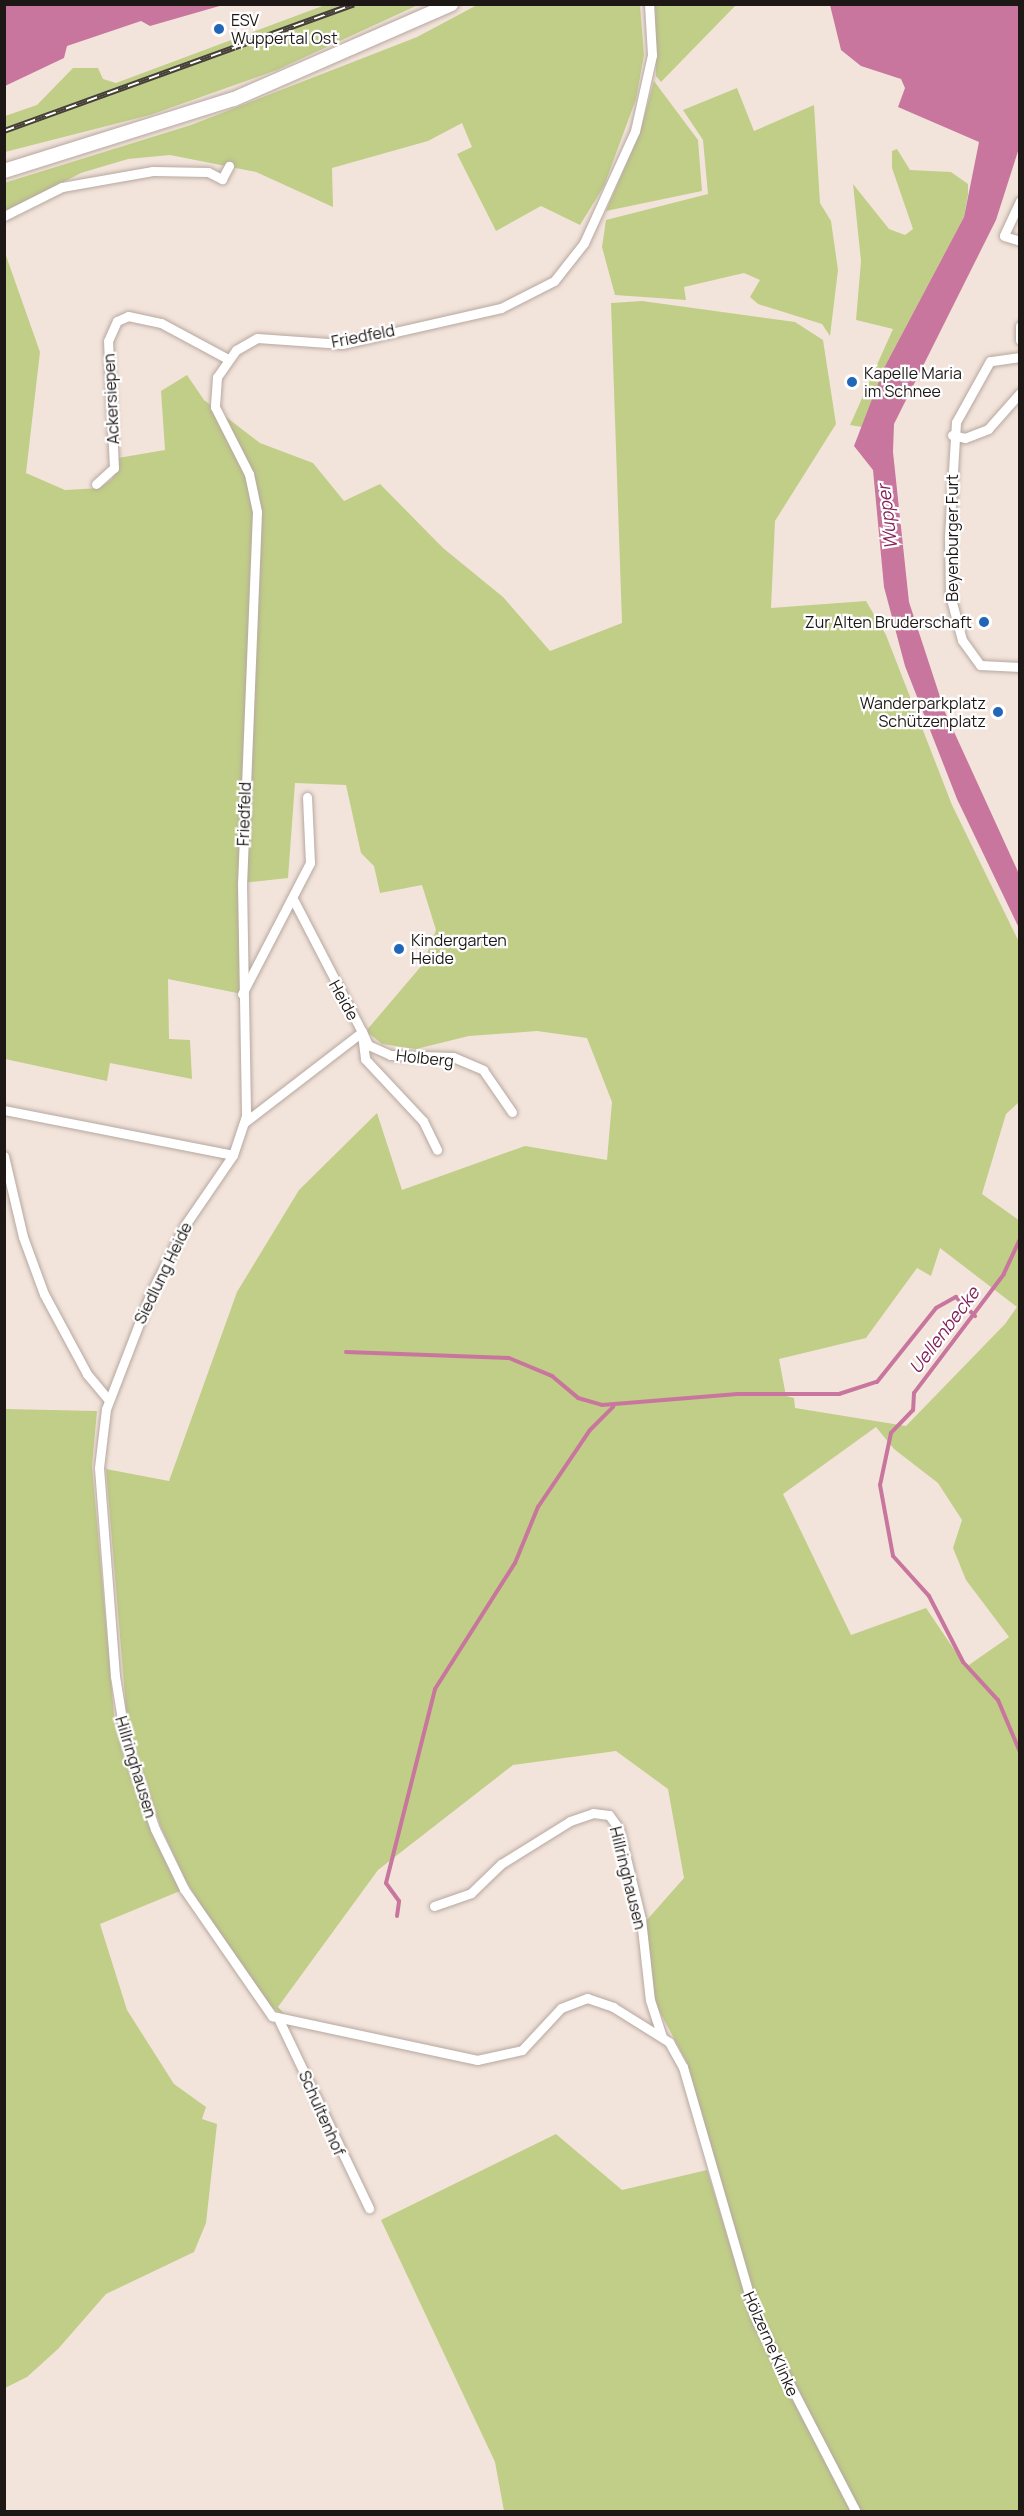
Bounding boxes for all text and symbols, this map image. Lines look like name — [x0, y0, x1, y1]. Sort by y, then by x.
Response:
place label: ESV Wuppertal Ost — [231, 10, 338, 48]
marker: ESV Wuppertal Ost — [212, 22, 226, 36]
street label: Friedfeld — [330, 320, 396, 352]
street label: Ackersiepen — [99, 353, 123, 445]
place label: Kapelle Maria im Schnee — [864, 363, 962, 401]
marker: Kapelle Maria im Schnee — [845, 375, 859, 389]
street label: Beyenburger Furt — [942, 474, 962, 602]
water label: Wupper — [872, 483, 902, 551]
place label: Zur Alten Bruderschaft — [805, 612, 972, 632]
marker: Zur Alten Bruderschaft — [977, 615, 991, 629]
place label: Wanderparkplatz Schützenplatz — [860, 693, 986, 731]
marker: Wanderparkplatz Schützenplatz — [991, 705, 1005, 719]
street label: Friedfeld — [233, 782, 255, 846]
place label: Kindergarten Heide — [411, 930, 507, 968]
marker: Kindergarten Heide — [392, 942, 406, 956]
street label: Heide — [325, 977, 363, 1023]
street label: Holberg — [395, 1045, 455, 1071]
street label: Siedlung Heide — [130, 1219, 196, 1327]
water label: Uellenbecke — [904, 1282, 984, 1378]
street label: Hillringhausen — [111, 1714, 161, 1820]
street label: Hillringhausen — [606, 1824, 650, 1932]
street label: Schultenhof — [295, 2068, 349, 2158]
street label: Hölzerne Klinke — [739, 2289, 803, 2399]

